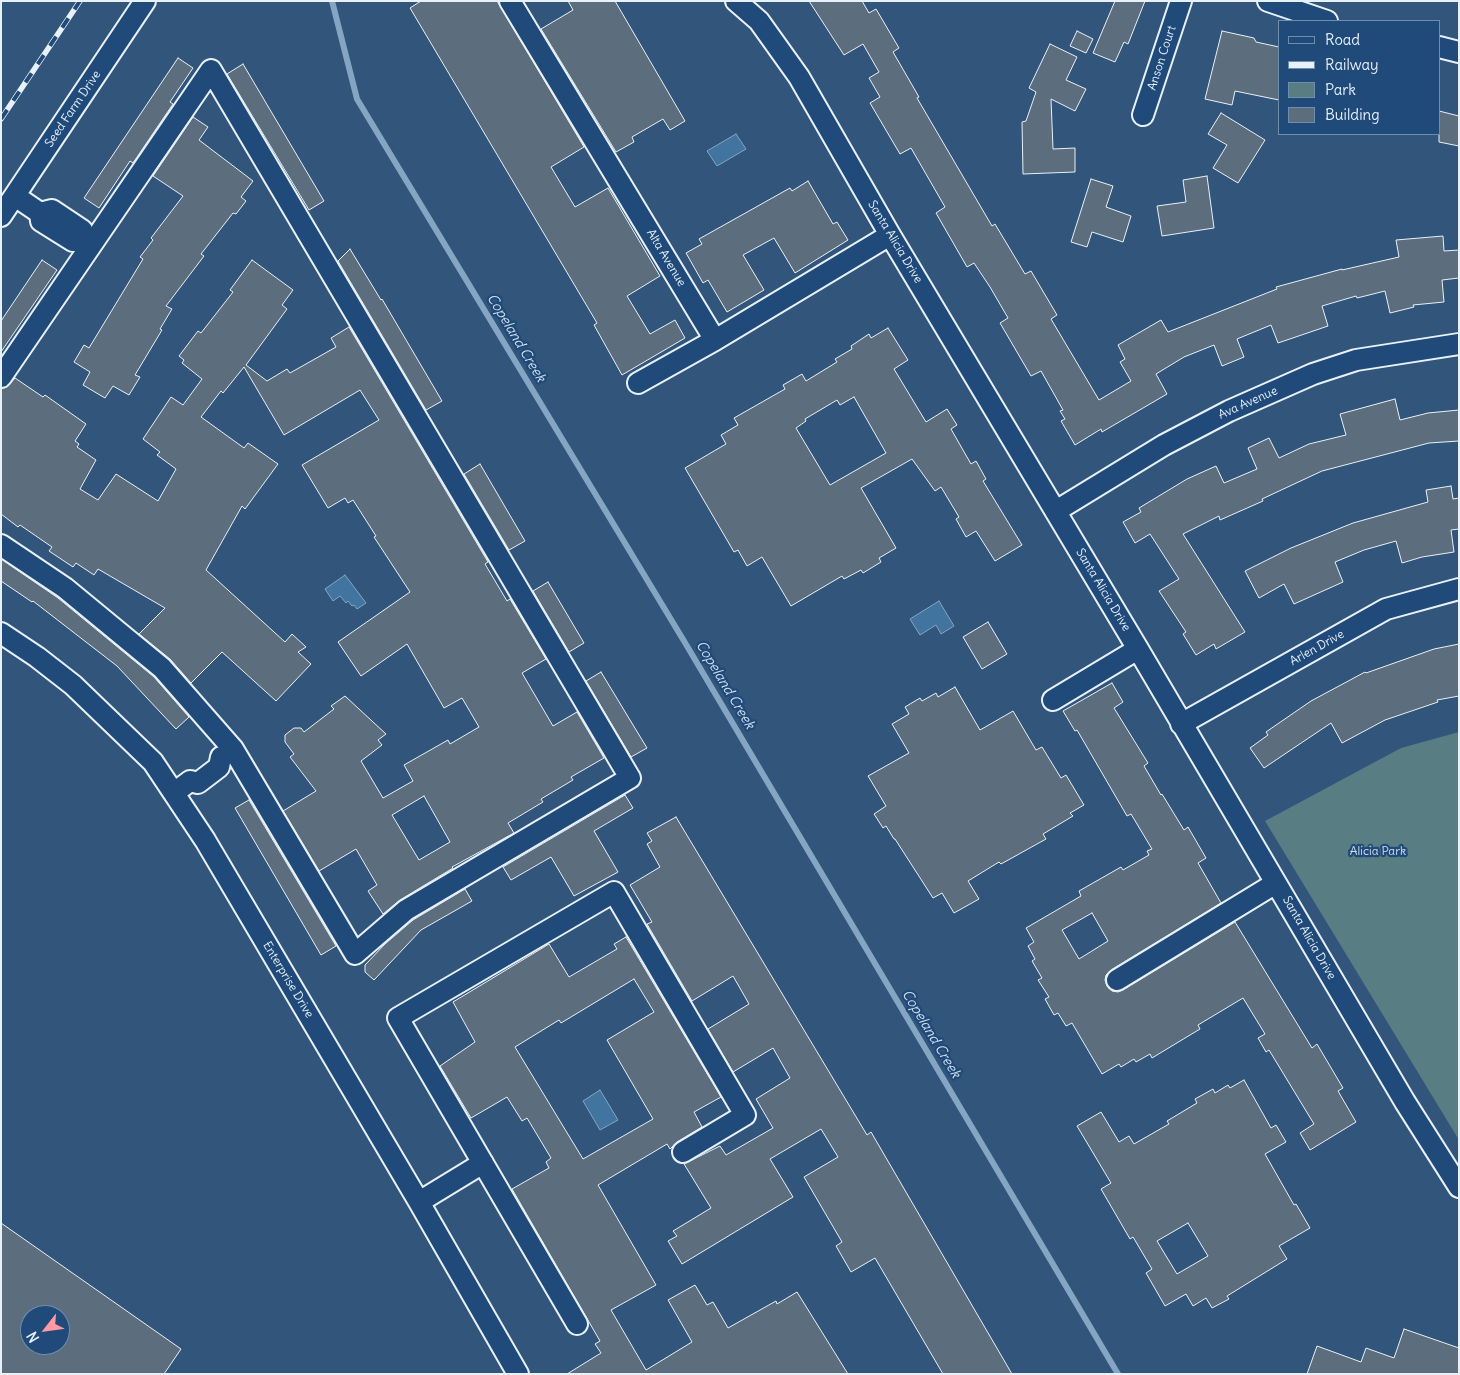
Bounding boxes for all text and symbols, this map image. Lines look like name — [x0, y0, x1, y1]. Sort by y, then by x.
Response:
legend — [1278, 20, 1440, 135]
street label: Anson Court — [1145, 24, 1179, 92]
text: Road — [1325, 30, 1360, 49]
text: Railway — [1325, 55, 1379, 74]
street label: Seed Farm Drive — [42, 68, 104, 150]
text: Park — [1325, 80, 1356, 99]
text: Building — [1325, 105, 1380, 124]
street label: Santa Alicia Drive — [865, 198, 925, 286]
street label: Alta Avenue — [643, 227, 689, 289]
water label: Copeland Creek — [483, 291, 549, 385]
street label: Ava Avenue — [1216, 384, 1280, 422]
street label: Santa Alicia Drive — [1073, 546, 1133, 634]
street label: Arlen Drive — [1287, 627, 1347, 669]
water label: Copeland Creek — [692, 638, 758, 732]
park label: Alicia Park — [1350, 845, 1406, 859]
street label: Santa Alicia Drive — [1279, 894, 1339, 982]
street label: Enterprise Drive — [260, 939, 316, 1021]
water label: Copeland Creek — [898, 987, 964, 1081]
north arrow — [20, 1305, 70, 1355]
text: N — [23, 1328, 43, 1346]

